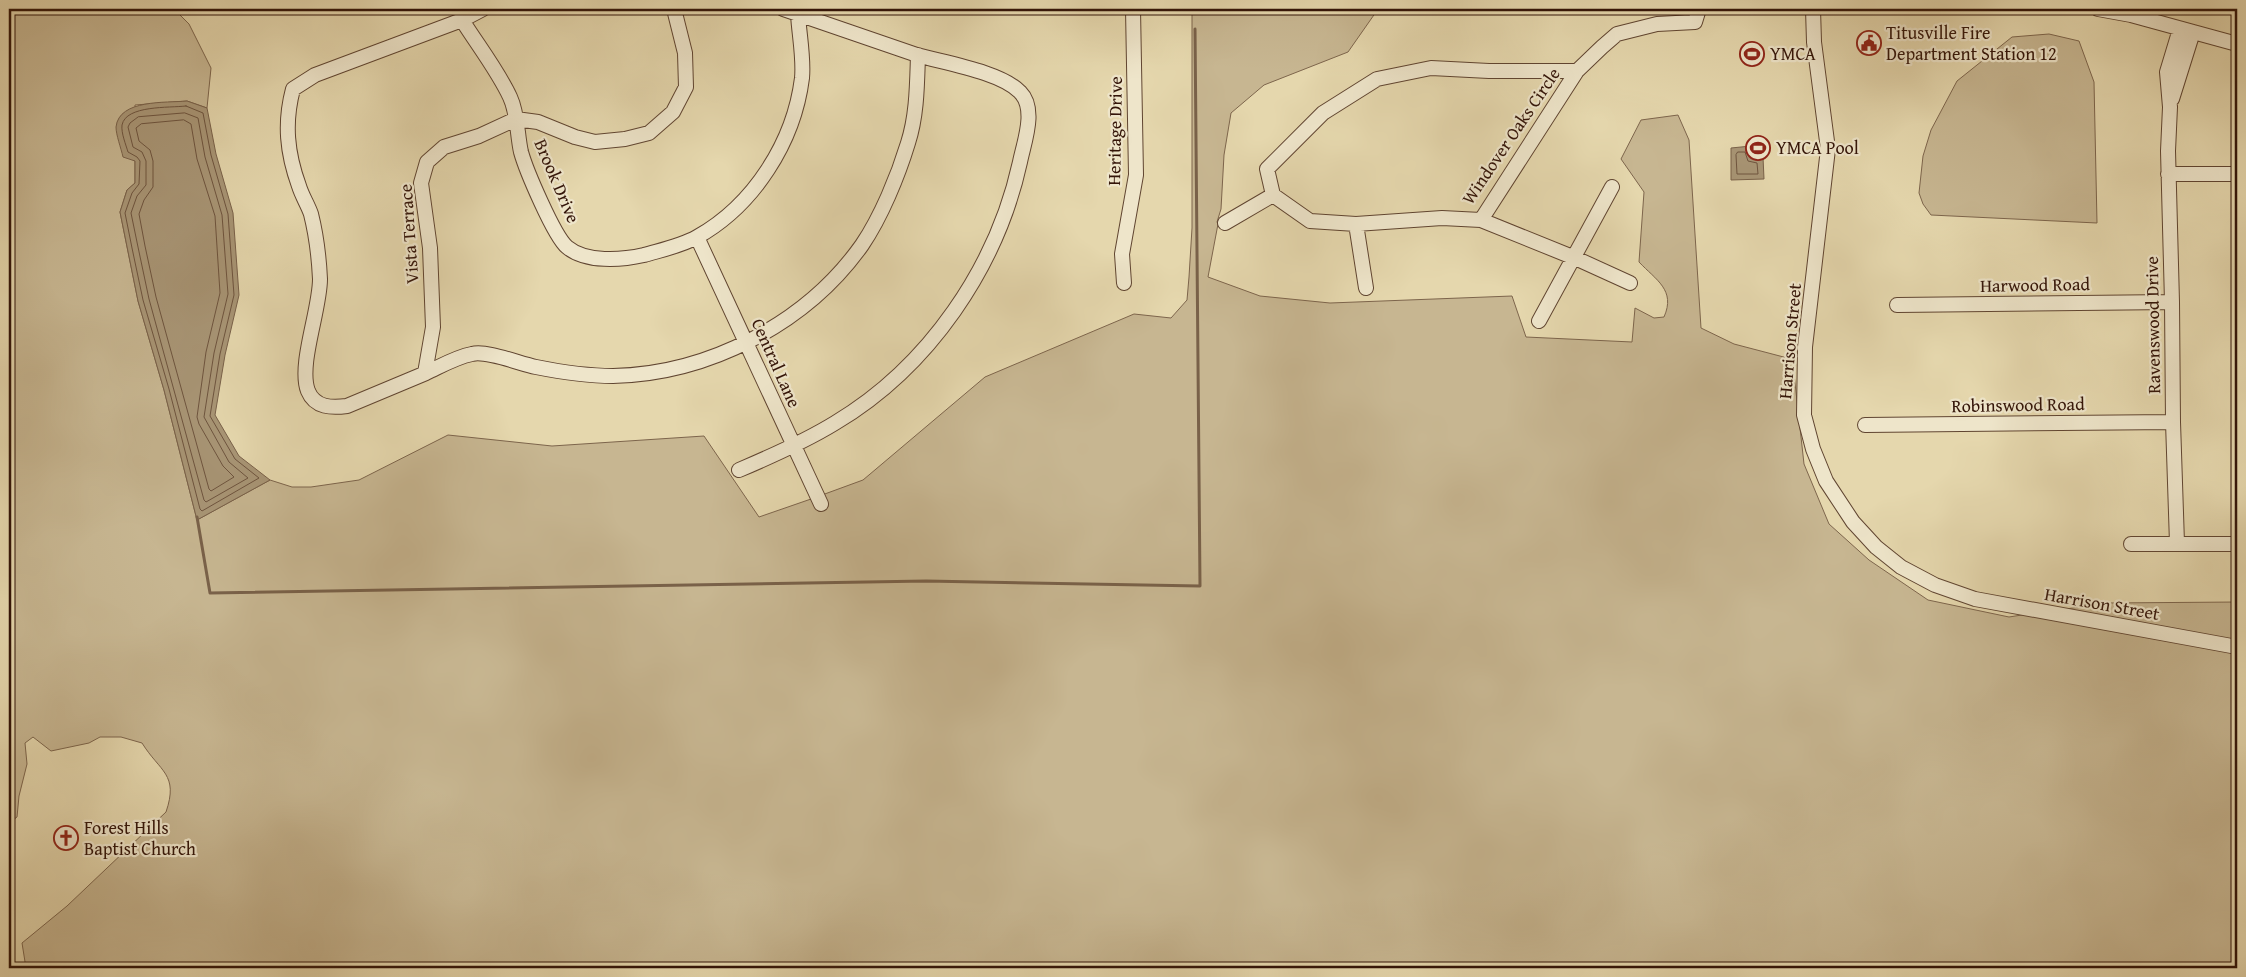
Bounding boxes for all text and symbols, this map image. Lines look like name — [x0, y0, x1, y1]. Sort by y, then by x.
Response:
place label: Titusville Fire Department Station 12 — [1886, 19, 2057, 67]
public building icon: Titusville Fire Department Station 12 — [1856, 30, 1882, 56]
place label: YMCA — [1770, 40, 1816, 67]
sports icon: YMCA — [1739, 41, 1765, 67]
street label: Windover Oaks Circle — [1455, 62, 1567, 210]
street label: Heritage Drive — [1100, 76, 1129, 186]
street label: Brook Drive — [528, 134, 587, 227]
place label: YMCA Pool — [1776, 134, 1859, 161]
sports icon: YMCA Pool — [1745, 135, 1771, 161]
street label: Vista Terrace — [392, 183, 425, 285]
street label: Ravenswood Drive — [2138, 256, 2167, 394]
street label: Harwood Road — [1980, 270, 2091, 299]
street label: Harrison Street — [1771, 281, 1808, 400]
street label: Central Lane — [745, 314, 808, 412]
street label: Robinswood Road — [1951, 390, 2085, 419]
street label: Harrison Street — [2042, 580, 2162, 627]
place label: Forest Hills Baptist Church — [84, 814, 196, 862]
church icon: Forest Hills Baptist Church — [53, 825, 79, 851]

